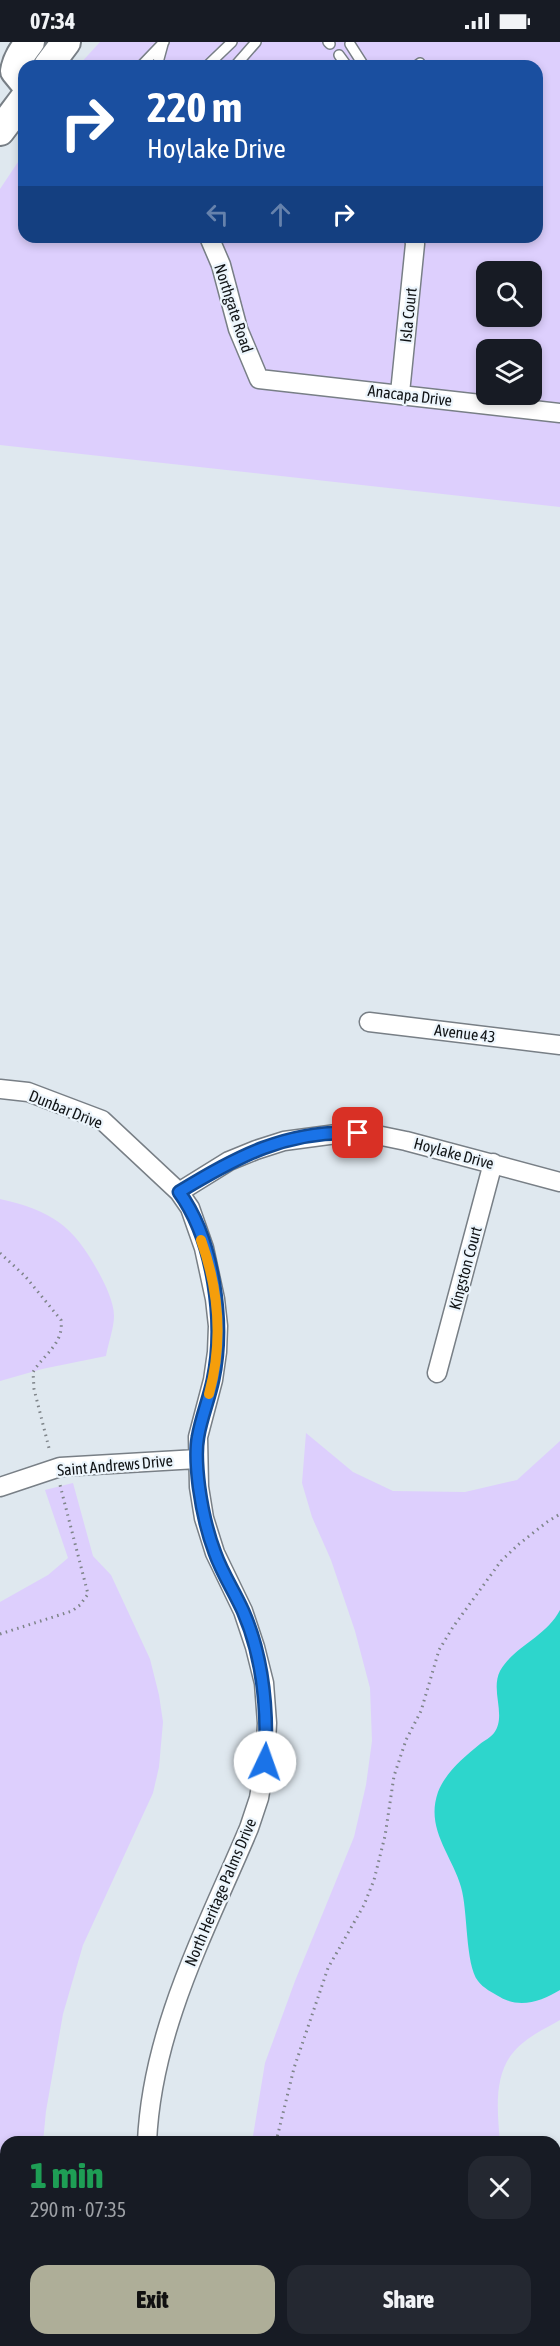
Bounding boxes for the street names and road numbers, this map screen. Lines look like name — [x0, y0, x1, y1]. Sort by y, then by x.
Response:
street label: Northgate Road — [210, 261, 257, 355]
street label: Isla Court — [396, 286, 420, 343]
street label: Anacapa Drive — [367, 381, 453, 410]
street label: Avenue 43 — [433, 1020, 497, 1046]
street label: Dunbar Drive — [27, 1086, 105, 1132]
street label: Hoylake Drive — [412, 1134, 496, 1173]
street label: Kingston Court — [445, 1224, 486, 1312]
street label: Saint Andrews Drive — [57, 1451, 173, 1479]
street label: North Heritage Palms Drive — [181, 1815, 260, 1969]

